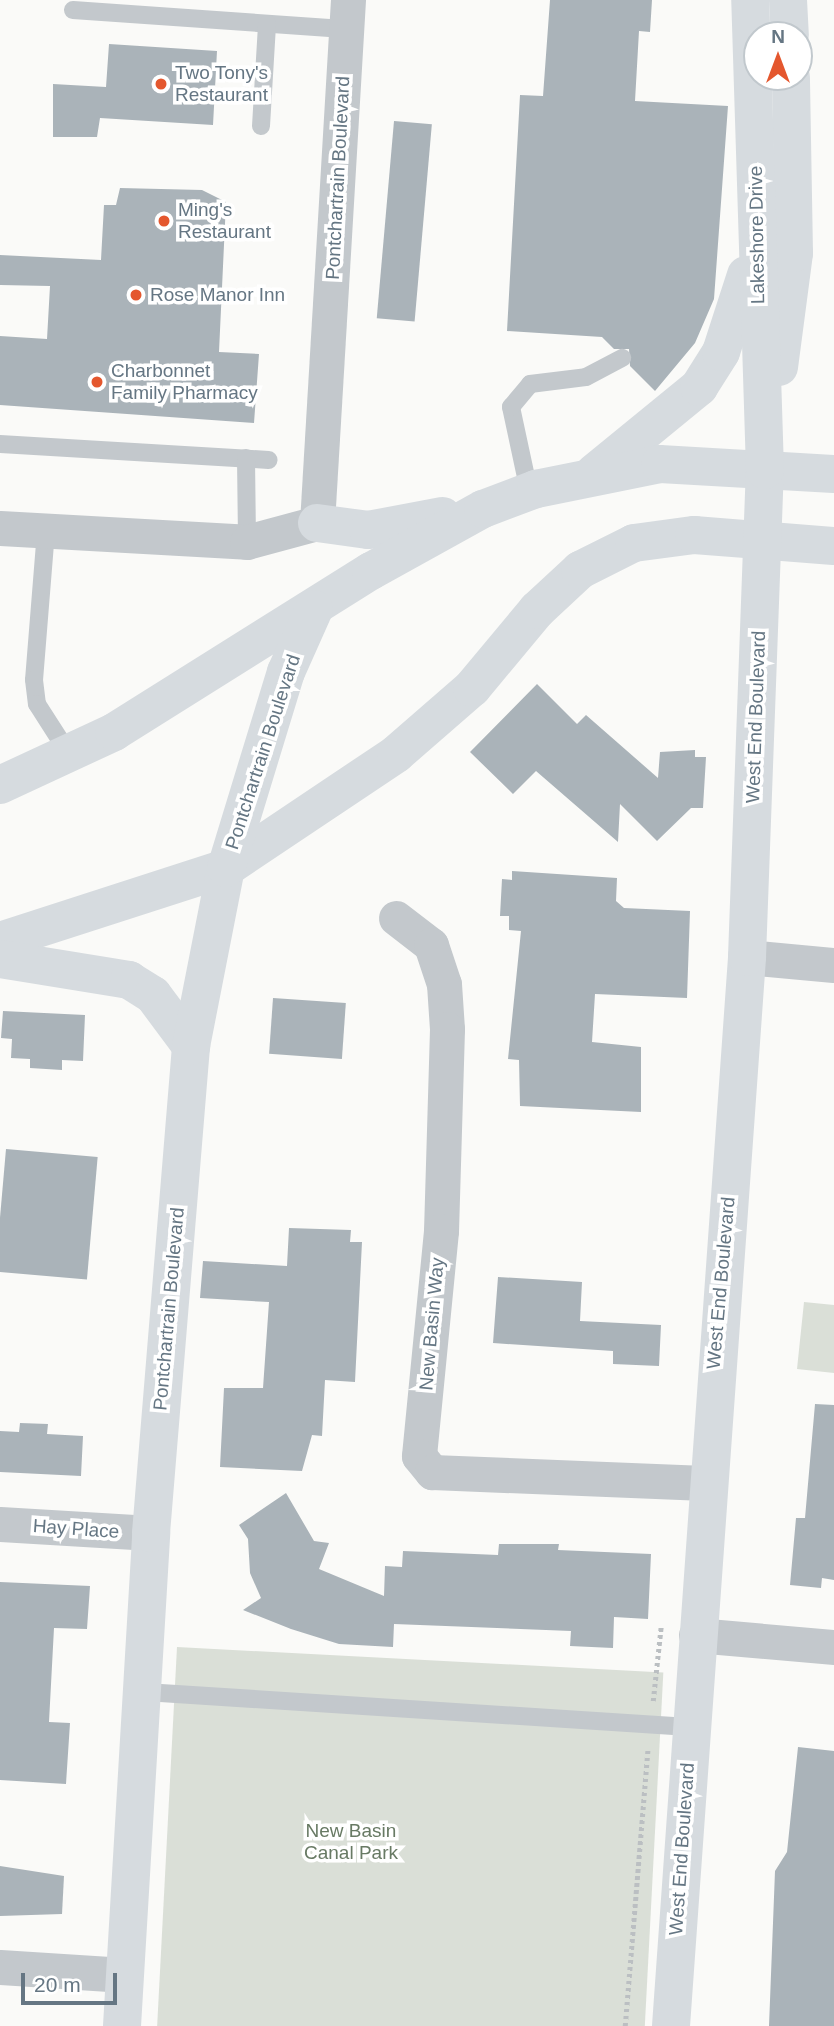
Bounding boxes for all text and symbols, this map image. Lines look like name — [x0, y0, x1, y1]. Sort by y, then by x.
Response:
north arrow — [743, 21, 813, 91]
text: N — [771, 26, 785, 47]
place label: Two Tony's Restaurant — [175, 62, 268, 106]
marker: Two Tony's Restaurant — [153, 76, 169, 92]
street label: Pontchartrain Boulevard — [321, 76, 355, 280]
street label: Lakeshore Drive — [744, 166, 770, 304]
place label: Ming's Restaurant — [178, 199, 271, 243]
marker: Ming's Restaurant — [156, 213, 172, 229]
place label: Rose Manor Inn — [150, 284, 285, 306]
marker: Rose Manor Inn — [128, 287, 144, 303]
place label: Charbonnet Family Pharmacy — [111, 360, 258, 404]
marker: Charbonnet Family Pharmacy — [89, 374, 105, 390]
street label: West End Boulevard — [742, 630, 770, 804]
street label: Pontchartrain Boulevard — [221, 652, 305, 852]
street label: West End Boulevard — [702, 1196, 740, 1370]
street label: Pontchartrain Boulevard — [149, 1206, 189, 1412]
street label: New Basin Way — [415, 1257, 449, 1391]
street label: Hay Place — [32, 1515, 120, 1543]
street label: West End Boulevard — [665, 1762, 699, 1936]
park label: New Basin Canal Park — [304, 1820, 398, 1864]
scale bar — [24, 1960, 121, 2004]
text: 20 m — [34, 1973, 81, 1996]

